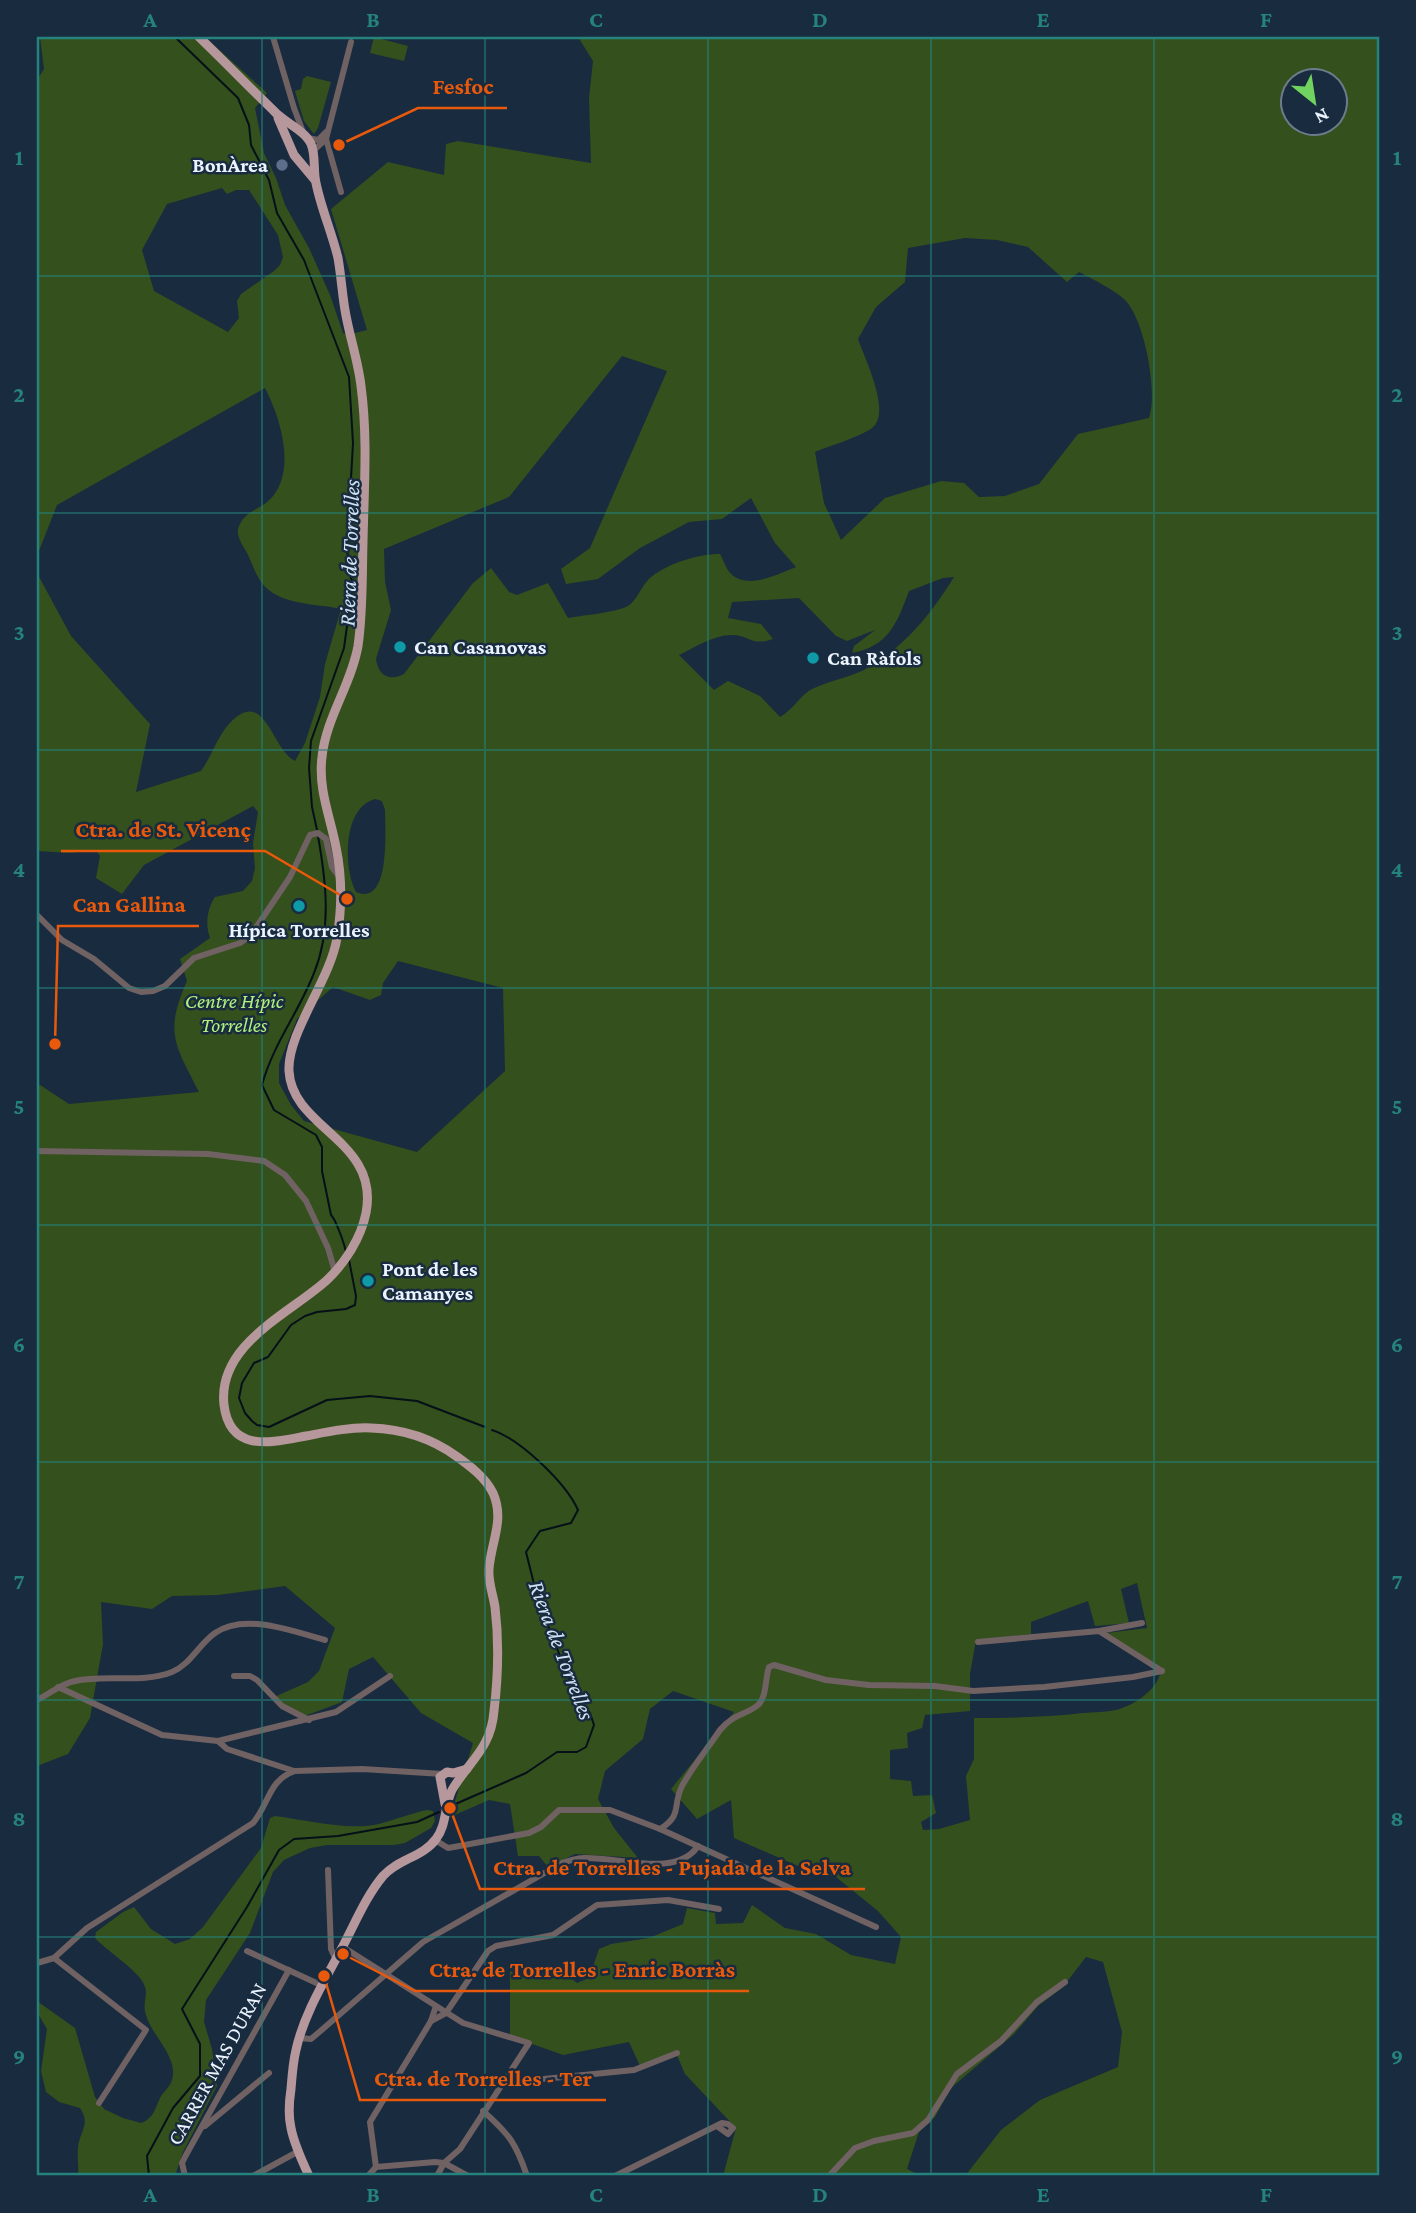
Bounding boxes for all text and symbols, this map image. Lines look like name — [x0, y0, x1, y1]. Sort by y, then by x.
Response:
text: A — [142, 6, 157, 32]
text: B — [366, 6, 380, 32]
text: C — [589, 6, 603, 32]
text: D — [812, 6, 828, 32]
text: E — [1036, 6, 1050, 32]
text: F — [1260, 6, 1272, 32]
callout: Fesfoc — [418, 64, 507, 108]
north arrow — [1280, 66, 1350, 136]
text: Fesfoc — [433, 73, 494, 99]
text: N — [1311, 104, 1333, 129]
text: 1 — [15, 144, 24, 170]
text: 1 — [1393, 144, 1402, 170]
place label: BonÀrea — [192, 153, 269, 177]
marker: BonÀrea — [274, 157, 290, 173]
text: 2 — [13, 381, 25, 407]
text: 2 — [1391, 381, 1403, 407]
water label: Riera de Torrelles — [333, 478, 365, 627]
text: 3 — [13, 619, 25, 645]
text: 3 — [1391, 619, 1403, 645]
place label: Can Casanovas — [414, 635, 547, 659]
marker: Can Casanovas — [392, 639, 408, 655]
place label: Can Ràfols — [827, 646, 921, 670]
marker: Can Ràfols — [805, 650, 821, 666]
callout: Ctra. de St. Vicenç — [61, 807, 265, 851]
text: Ctra. de St. Vicenç — [75, 816, 251, 842]
text: 4 — [13, 856, 25, 882]
text: 4 — [1391, 856, 1403, 882]
callout: Can Gallina — [58, 882, 199, 926]
text: Can Gallina — [72, 891, 186, 917]
marker: Hípica Torrelles — [291, 898, 307, 914]
place label: Hípica Torrelles — [228, 918, 370, 942]
park label: Centre Hípic Torrelles — [185, 989, 284, 1037]
text: 5 — [13, 1093, 25, 1119]
text: 5 — [1391, 1093, 1403, 1119]
place label: Pont de les Camanyes — [382, 1257, 478, 1305]
marker: Pont de les Camanyes — [360, 1273, 376, 1289]
text: 6 — [13, 1331, 25, 1357]
text: 6 — [1391, 1331, 1403, 1357]
text: 7 — [13, 1568, 25, 1594]
text: 7 — [1391, 1568, 1403, 1594]
water label: Riera de Torrelles — [524, 1577, 601, 1724]
text: 8 — [12, 1805, 26, 1831]
text: 8 — [1390, 1805, 1404, 1831]
callout: Ctra. de Torrelles - Pujada de la Selva — [480, 1845, 865, 1889]
text: Ctra. de Torrelles - Pujada de la Selva — [493, 1854, 852, 1880]
callout: Ctra. de Torrelles - Enric Borràs — [415, 1947, 749, 1991]
text: Ctra. de Torrelles - Enric Borràs — [429, 1956, 735, 1982]
street label: CARRER MAS DURAN — [162, 1979, 272, 2149]
text: 9 — [13, 2043, 25, 2069]
text: 9 — [1391, 2043, 1403, 2069]
callout: Ctra. de Torrelles - Ter — [360, 2056, 606, 2100]
text: Ctra. de Torrelles - Ter — [374, 2065, 592, 2091]
text: A — [142, 2181, 157, 2207]
text: B — [366, 2181, 380, 2207]
text: C — [589, 2181, 603, 2207]
text: D — [812, 2181, 828, 2207]
text: E — [1036, 2181, 1050, 2207]
text: F — [1260, 2181, 1272, 2207]

